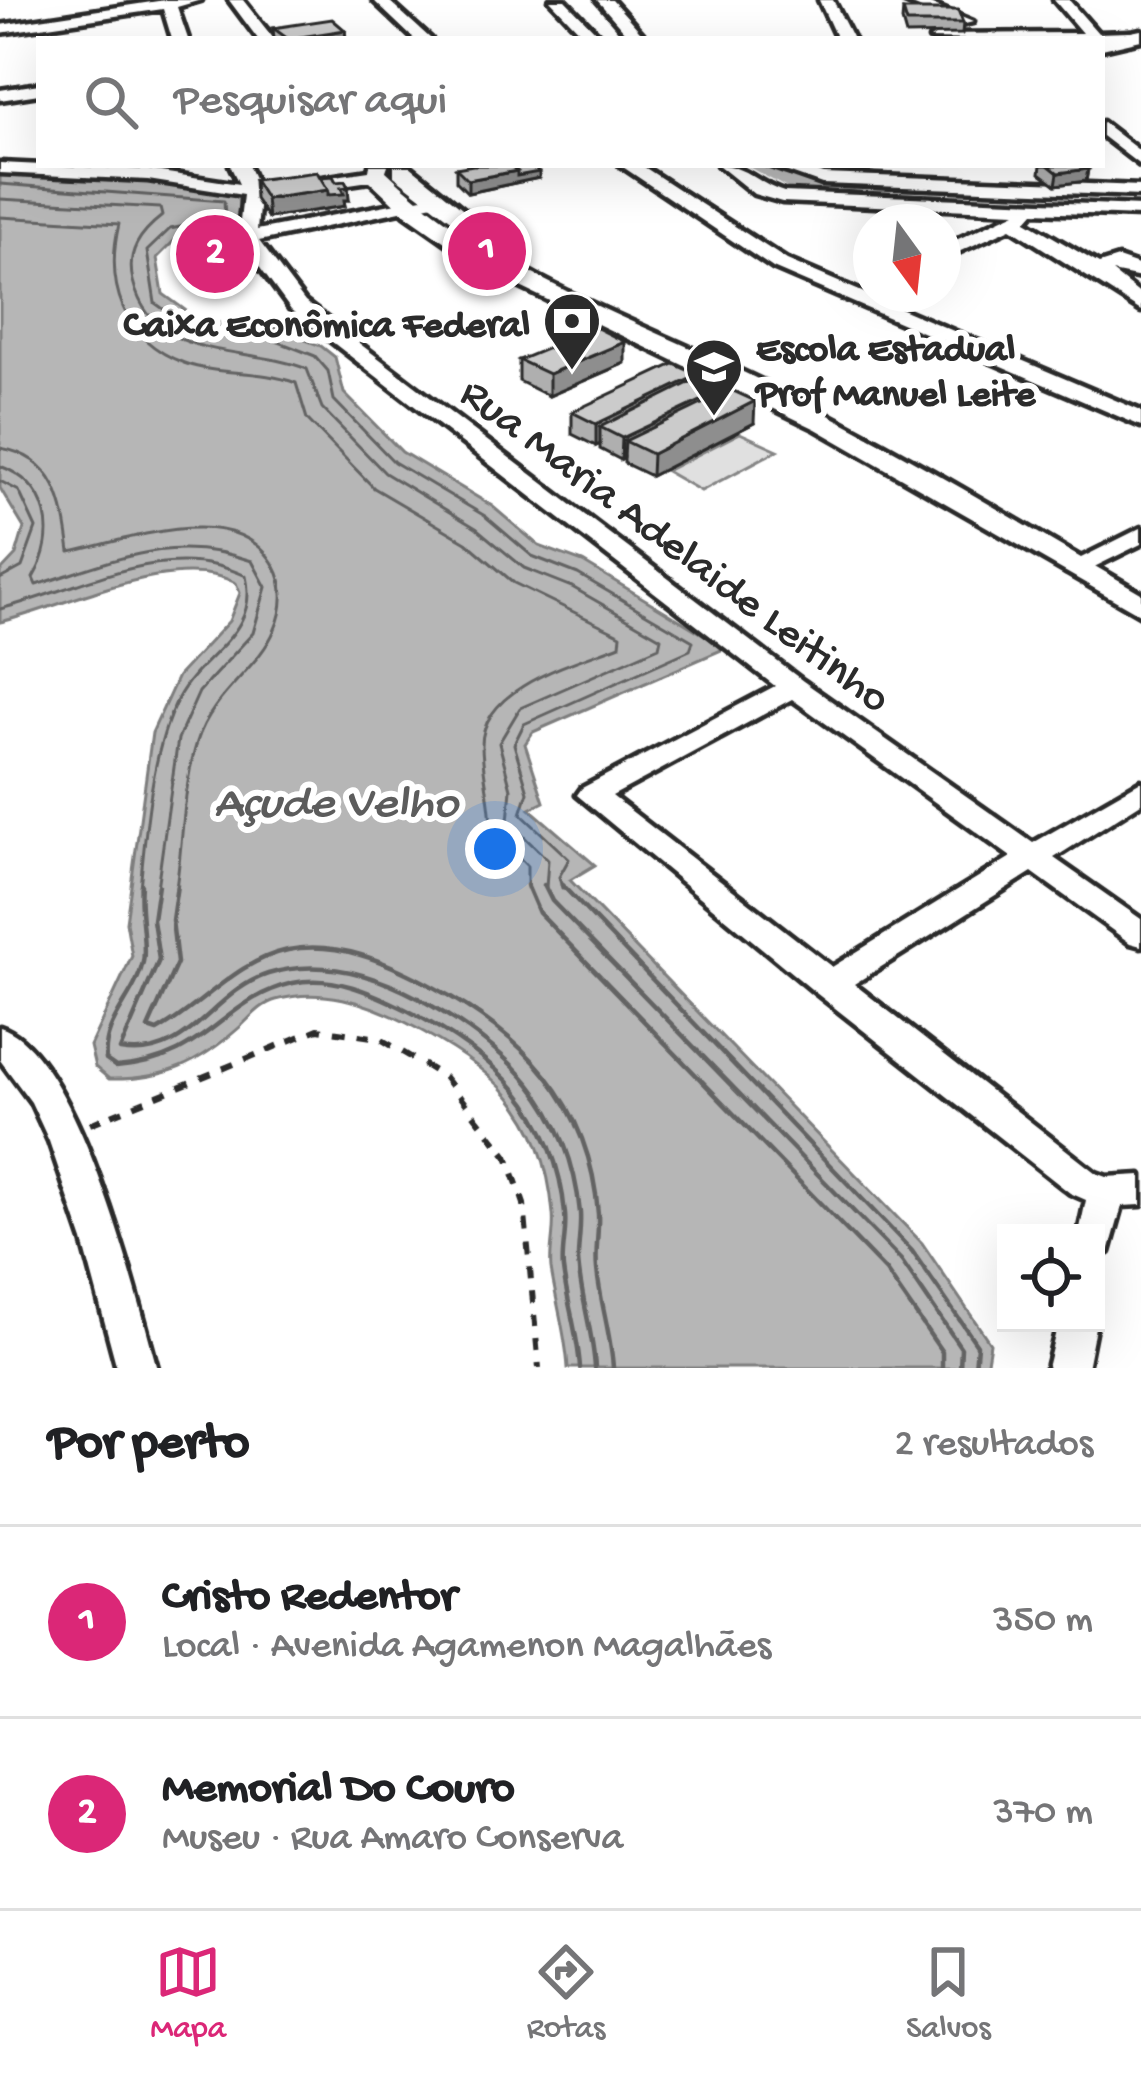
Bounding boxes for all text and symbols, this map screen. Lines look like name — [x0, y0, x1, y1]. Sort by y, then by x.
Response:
search box — [36, 36, 1105, 168]
icon: search — [78, 69, 144, 135]
text: Pesquisar aqui — [174, 76, 447, 129]
north arrow — [853, 204, 961, 312]
pin: 1 — [448, 206, 526, 296]
pin: 2 — [176, 209, 254, 299]
bank icon: Caixa Econômica Federal — [541, 290, 603, 372]
place label: Caixa Econômica Federal — [123, 305, 530, 351]
place label: Escola Estadual Prof Manuel Leite — [754, 329, 1037, 420]
school or university icon: Escola Estadual Prof Manuel Leite — [683, 336, 745, 418]
street label: Rua Maria Adelaide Leitinho — [448, 369, 899, 727]
water label: Açude Velho — [214, 778, 460, 835]
your location — [465, 819, 525, 879]
map controls — [997, 1224, 1105, 1332]
button: locate — [997, 1224, 1105, 1332]
text: Por perto — [48, 1416, 250, 1476]
text: 2 resultados — [894, 1423, 1093, 1469]
text: Cristo Redentor — [162, 1572, 456, 1625]
text: 1 — [79, 1599, 95, 1645]
text: 350 m — [993, 1599, 1093, 1645]
text: Local · Avenida Agamenon Magalhães — [162, 1625, 771, 1671]
text: Memorial Do Couro — [162, 1764, 515, 1817]
text: 2 — [77, 1791, 97, 1837]
text: 370 m — [993, 1791, 1093, 1837]
text: Museu · Rua Amaro Conserva — [162, 1817, 623, 1863]
tab: Mapa — [150, 1939, 226, 2049]
tab: Rotas — [527, 1939, 605, 2049]
tab: Salvos — [906, 1939, 991, 2049]

